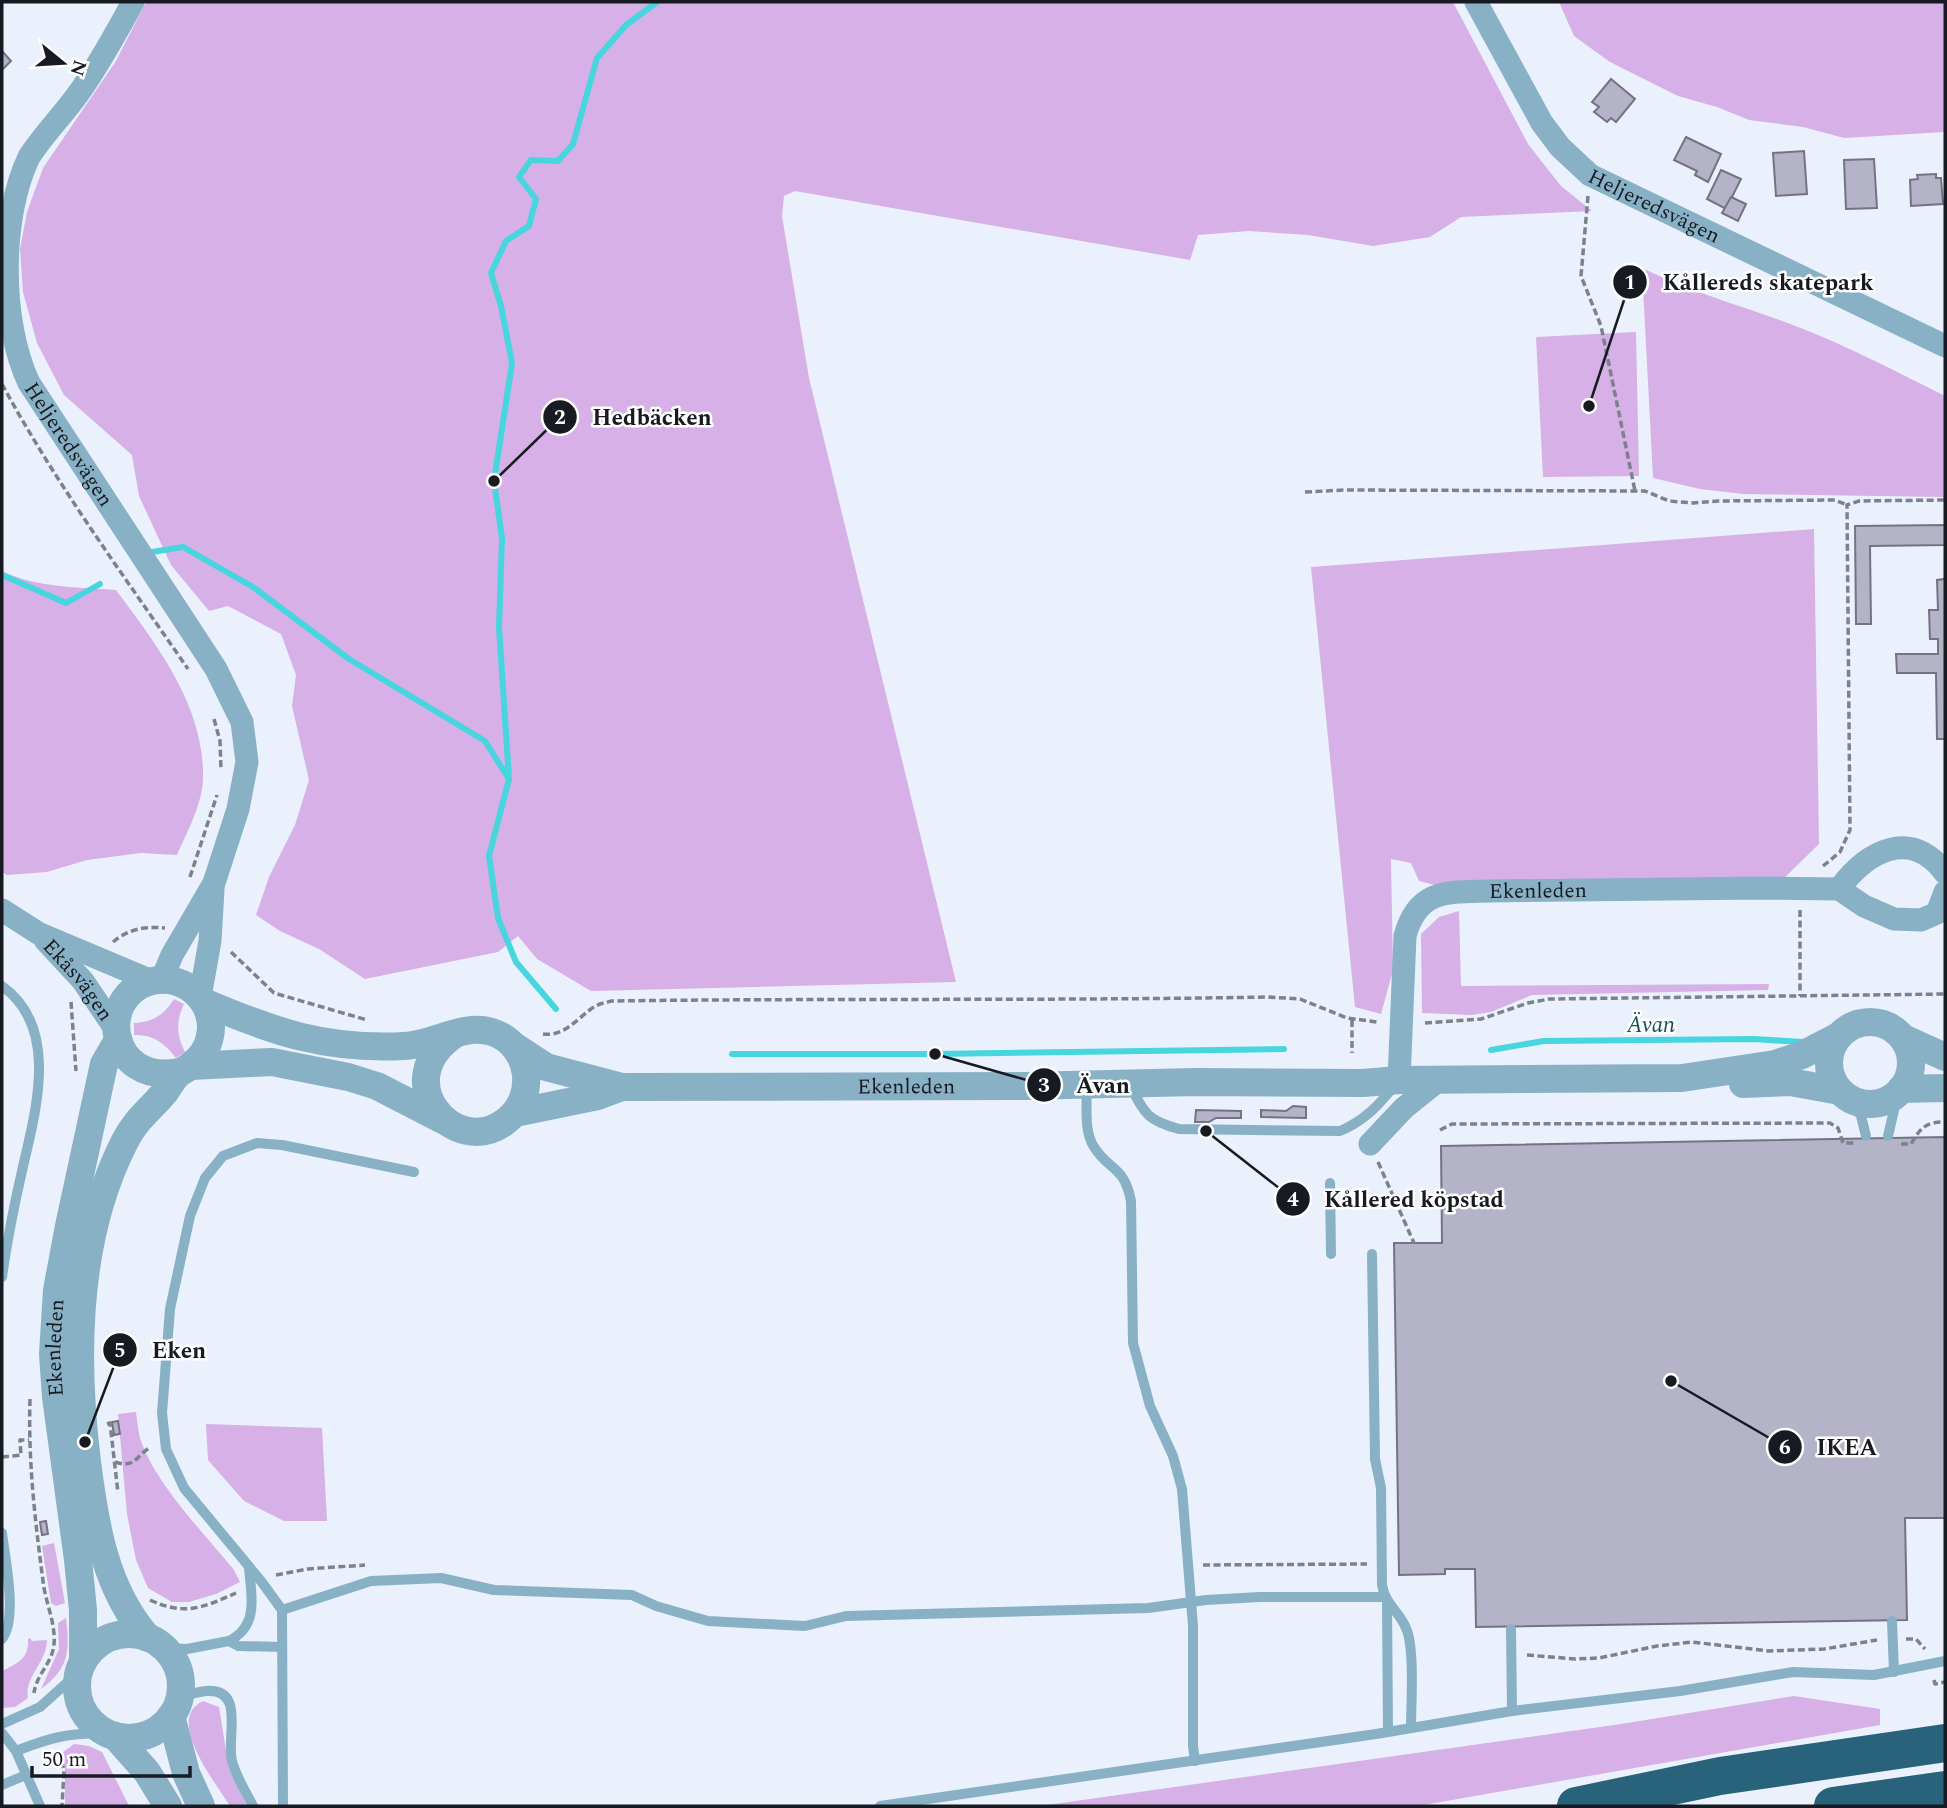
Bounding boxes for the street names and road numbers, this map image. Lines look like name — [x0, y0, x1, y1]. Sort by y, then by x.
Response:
street label: Heljeredsvägen — [1582, 161, 1725, 252]
street label: Heljeredsvägen — [16, 376, 121, 513]
street label: Ekenleden — [1489, 875, 1587, 908]
street label: Ekåsvägen — [34, 932, 121, 1028]
street label: Ekenleden — [857, 1071, 955, 1103]
street label: Ekenleden — [38, 1298, 73, 1398]

